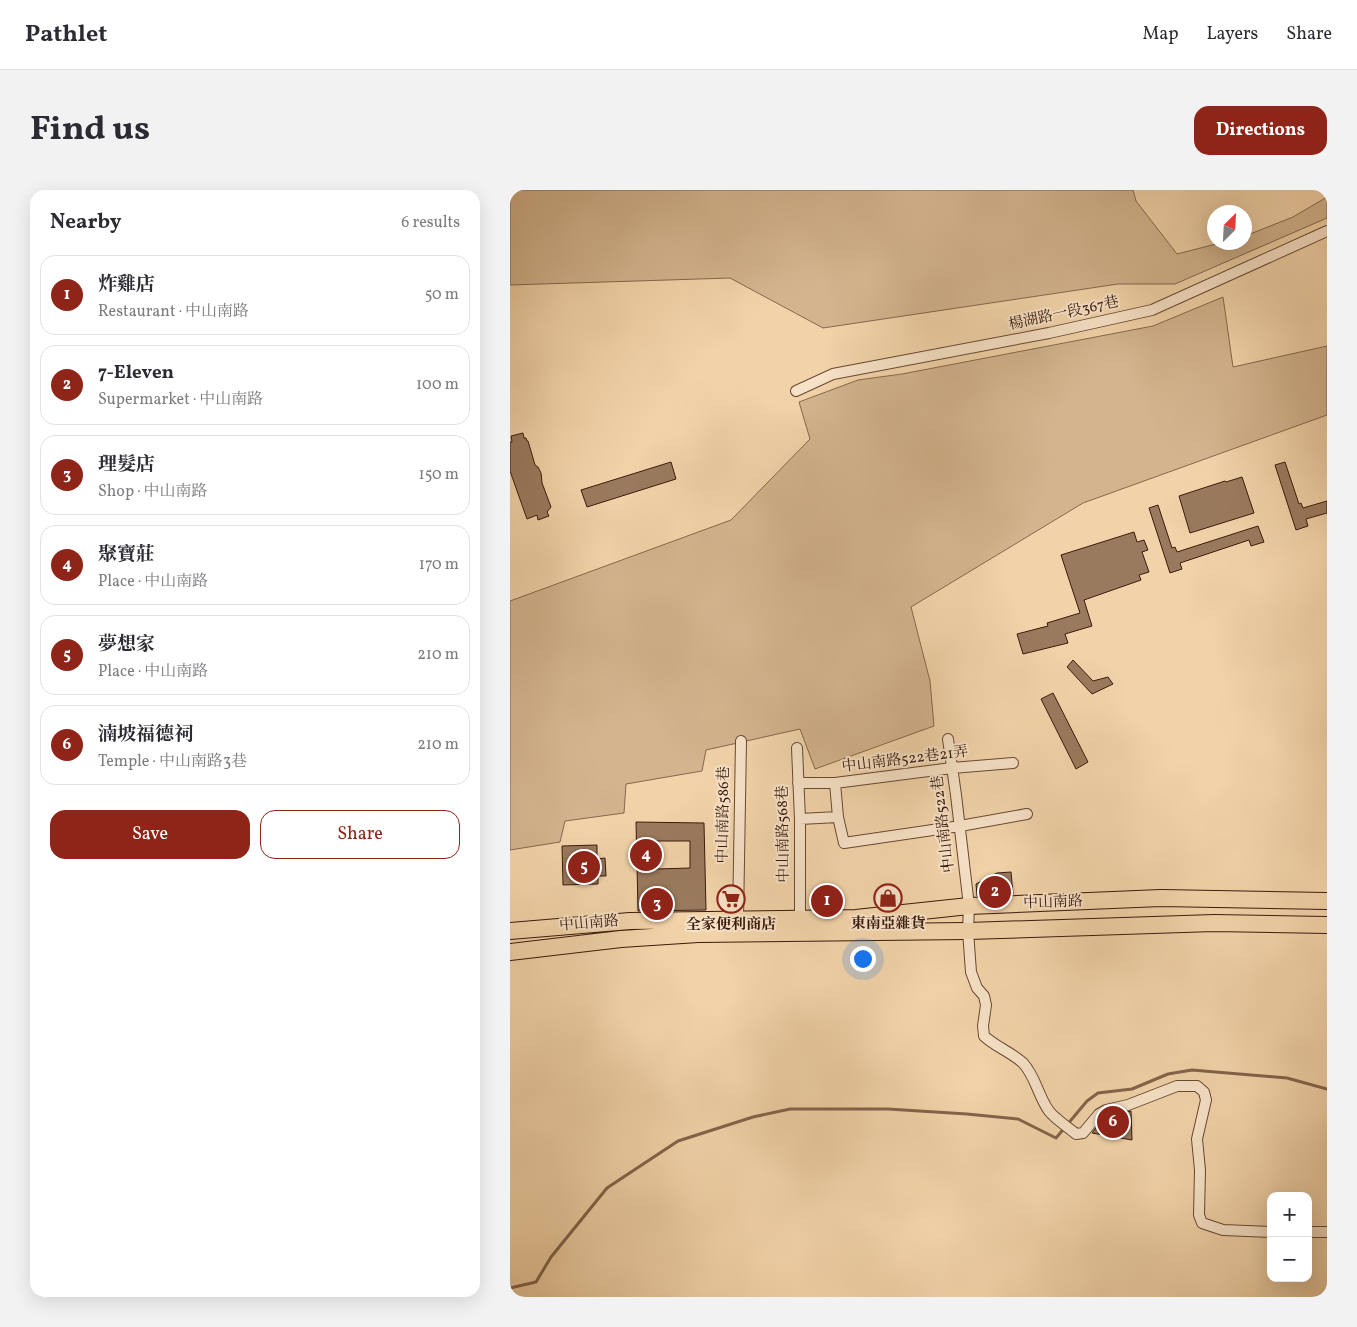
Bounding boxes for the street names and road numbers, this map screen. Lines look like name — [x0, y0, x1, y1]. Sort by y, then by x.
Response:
street label: 楊湖路一段367巷 — [1007, 292, 1121, 336]
street label: 中山南路522巷21弄 — [841, 742, 969, 778]
street label: 中山南路586巷 — [713, 766, 735, 864]
street label: 中山南路522巷 — [928, 774, 960, 874]
street label: 中山南路568巷 — [773, 785, 795, 883]
street label: 中山南路 — [1023, 891, 1083, 915]
street label: 中山南路 — [558, 911, 620, 937]

